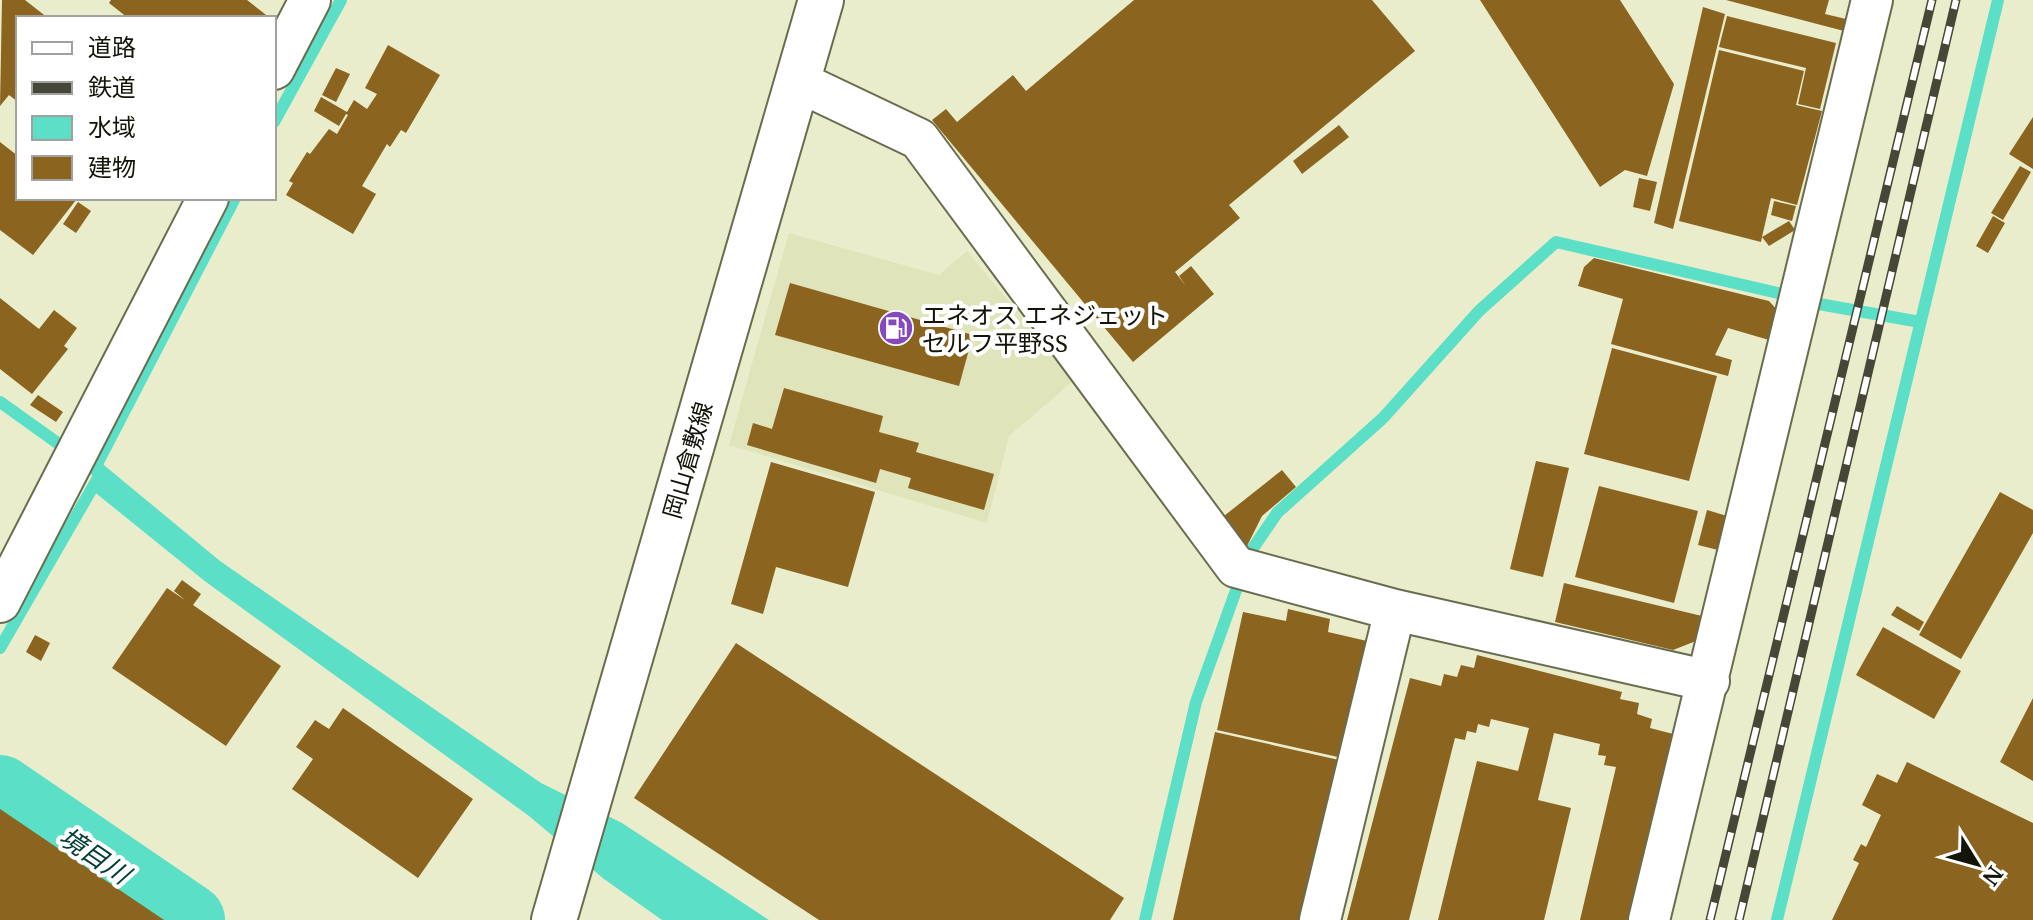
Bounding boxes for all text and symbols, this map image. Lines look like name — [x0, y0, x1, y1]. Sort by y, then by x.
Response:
legend — [16, 16, 276, 200]
text: 道路 — [88, 30, 136, 63]
text: 鉄道 — [88, 70, 136, 103]
text: 水域 — [88, 110, 136, 143]
text: 建物 — [88, 150, 136, 183]
place label: エネオス エネジェット セルフ平野SS — [922, 298, 1168, 359]
fuel station icon: エネオス エネジェット セルフ平野SS — [877, 309, 915, 347]
street label: 岡山倉敷線 — [655, 398, 719, 522]
water label: 境目川 — [53, 818, 140, 893]
north arrow — [1937, 824, 2017, 904]
text: N — [1977, 861, 2011, 893]

